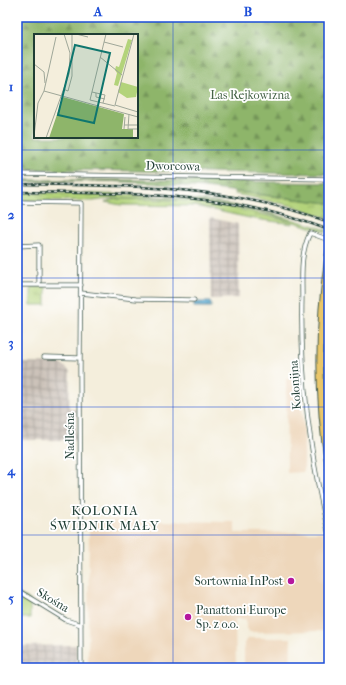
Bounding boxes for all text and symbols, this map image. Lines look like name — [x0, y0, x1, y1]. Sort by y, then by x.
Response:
text: A — [93, 4, 103, 19]
text: B — [244, 4, 253, 19]
inset map — [34, 34, 138, 138]
text: 1 — [9, 79, 14, 94]
park label: Las Rejkowizna — [210, 88, 290, 102]
street label: Dworcowa — [146, 159, 201, 173]
text: 2 — [8, 207, 15, 222]
text: 3 — [8, 335, 14, 351]
street label: Kolonijna — [286, 359, 304, 410]
street label: Nadleśna — [63, 412, 77, 460]
text: 4 — [6, 463, 16, 479]
district label: KOLONIA ŚWIDNIK MAŁY — [50, 503, 160, 533]
place label: Sortownia InPost — [195, 574, 284, 588]
marker: Sortownia InPost — [286, 576, 296, 586]
street label: Skośna — [34, 585, 72, 615]
text: 5 — [8, 591, 14, 606]
place label: Panattoni Europe Sp. z o.o. — [196, 603, 287, 631]
marker: Panattoni Europe Sp. z o.o. — [183, 612, 193, 622]

